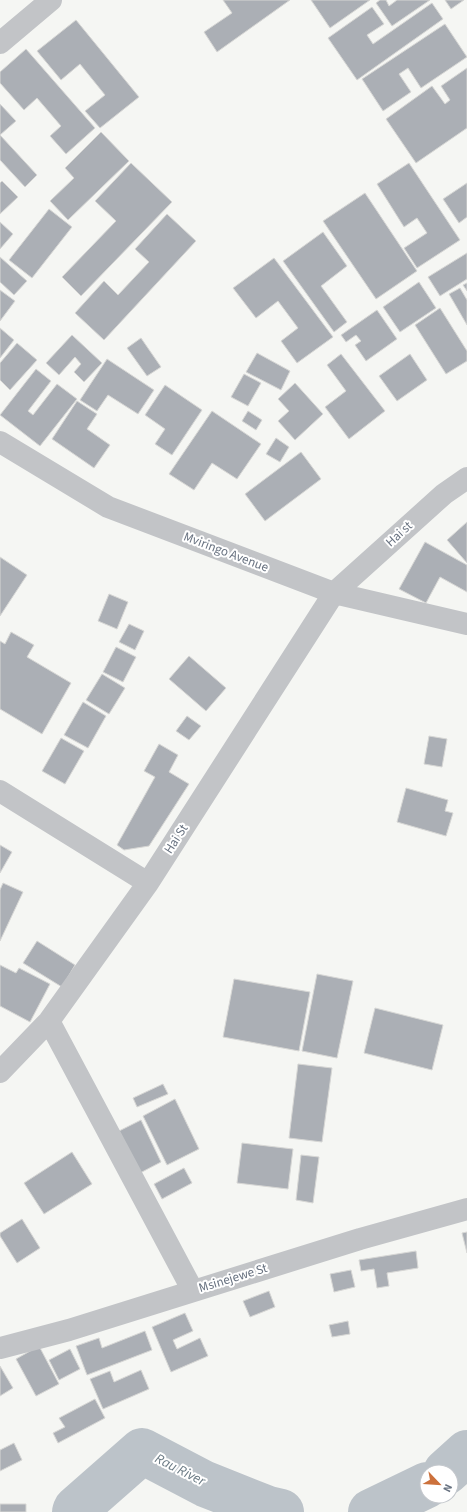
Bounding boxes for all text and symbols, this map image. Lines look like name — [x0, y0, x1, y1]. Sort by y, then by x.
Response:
street label: Hai st — [382, 517, 417, 551]
street label: Mviringo Avenue — [181, 528, 271, 576]
street label: Hai St — [160, 820, 193, 857]
street label: Msinejewe St — [197, 1259, 270, 1297]
water label: Rau River — [151, 1449, 210, 1492]
north arrow — [419, 1464, 459, 1504]
text: N — [439, 1482, 456, 1495]

